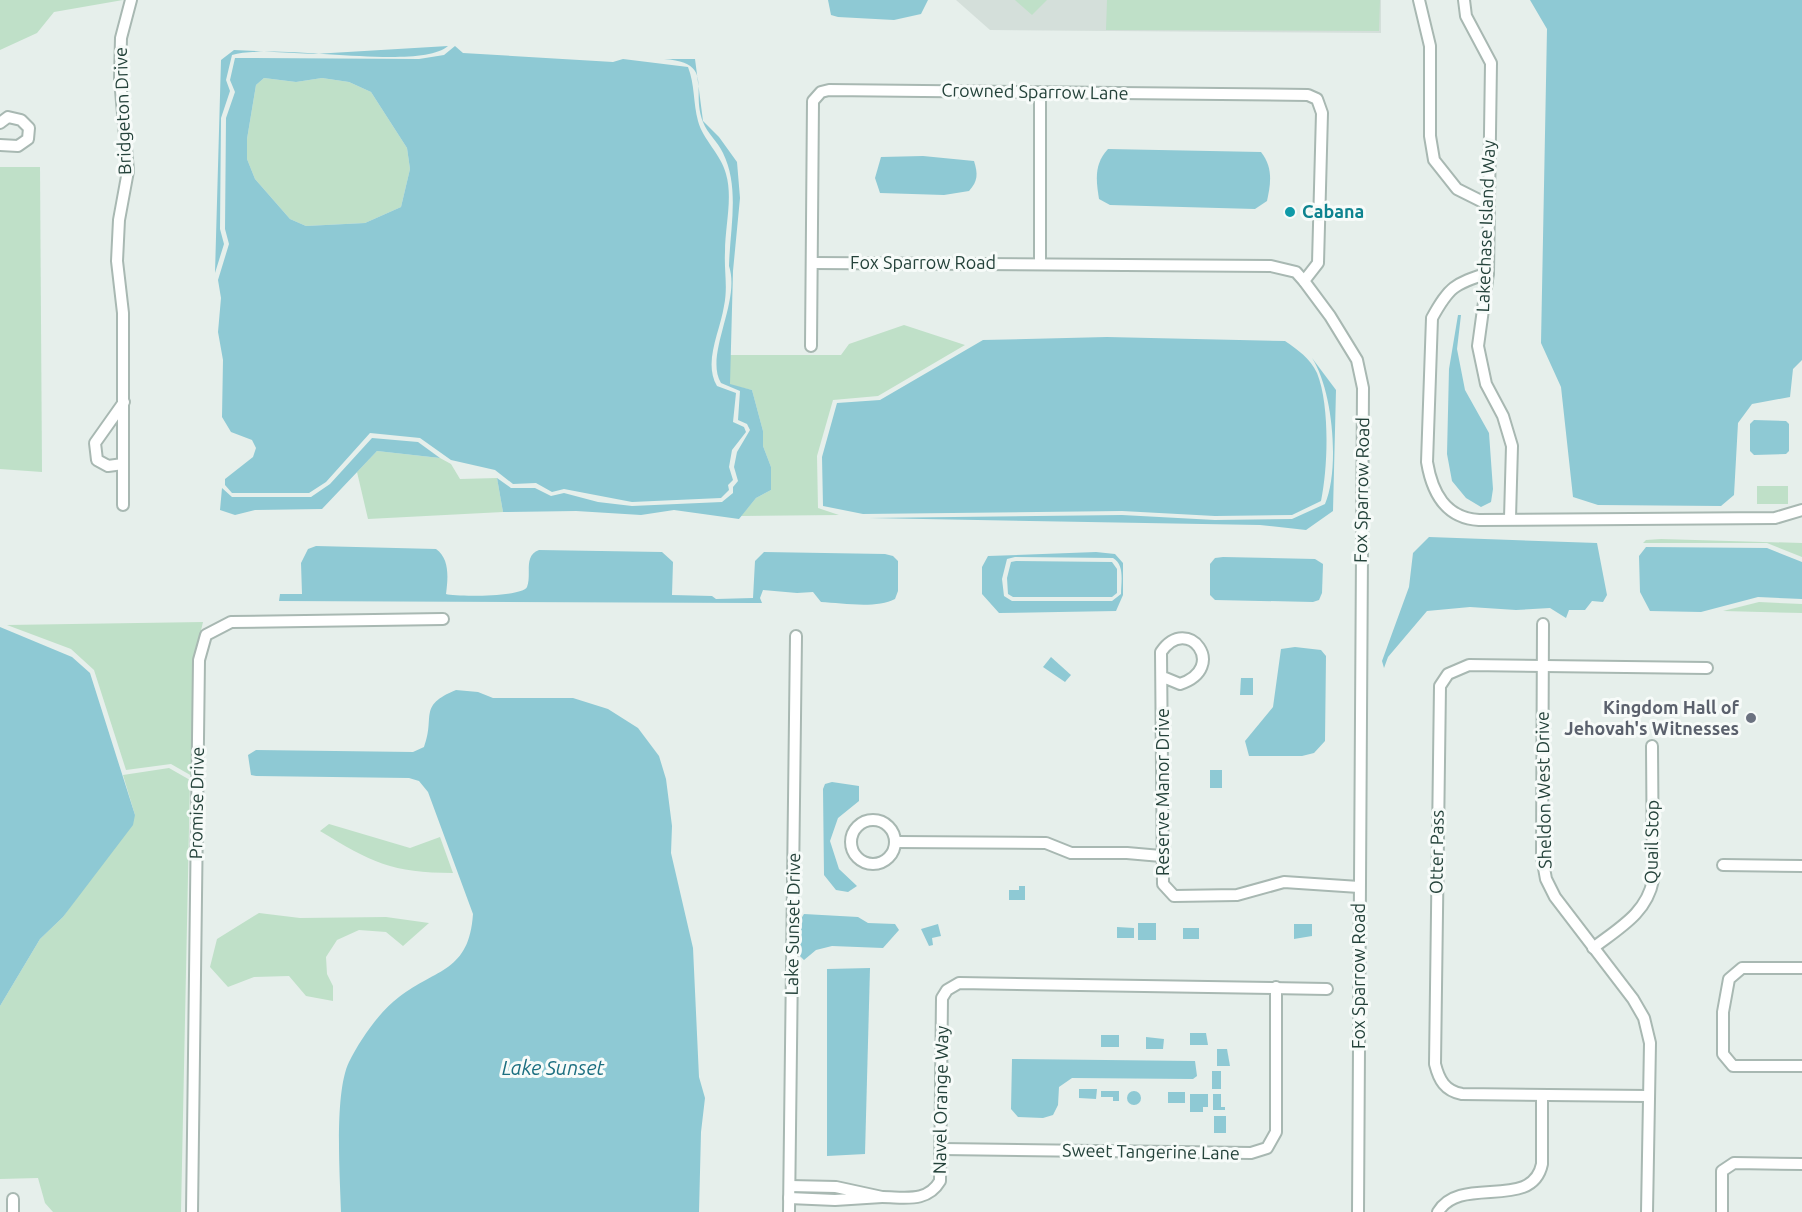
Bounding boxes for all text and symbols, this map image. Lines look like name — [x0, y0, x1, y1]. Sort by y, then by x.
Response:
street label: Bridgeton Drive — [110, 47, 134, 175]
street label: Crowned Sparrow Lane — [941, 79, 1129, 103]
street label: Lakechase Island Way — [1472, 139, 1498, 313]
place label: Cabana — [1302, 201, 1364, 221]
marker: Cabana — [1283, 205, 1297, 219]
street label: Fox Sparrow Road — [850, 252, 996, 272]
street label: Fox Sparrow Road — [1350, 417, 1372, 563]
place label: Kingdom Hall of Jehovah's Witnesses — [1564, 697, 1740, 738]
street label: Reserve Manor Drive — [1152, 708, 1172, 876]
street label: Sheldon West Drive — [1532, 711, 1554, 869]
marker: Kingdom Hall of Jehovah's Witnesses — [1744, 711, 1758, 725]
street label: Promise Drive — [185, 747, 207, 859]
street label: Quail Stop — [1640, 800, 1663, 884]
street label: Otter Pass — [1425, 809, 1447, 894]
street label: Lake Sunset Drive — [781, 852, 803, 996]
street label: Fox Sparrow Road — [1348, 903, 1368, 1049]
street label: Navel Orange Way — [929, 1025, 951, 1174]
water label: Lake Sunset — [502, 1056, 605, 1079]
street label: Sweet Tangerine Lane — [1062, 1139, 1240, 1163]

